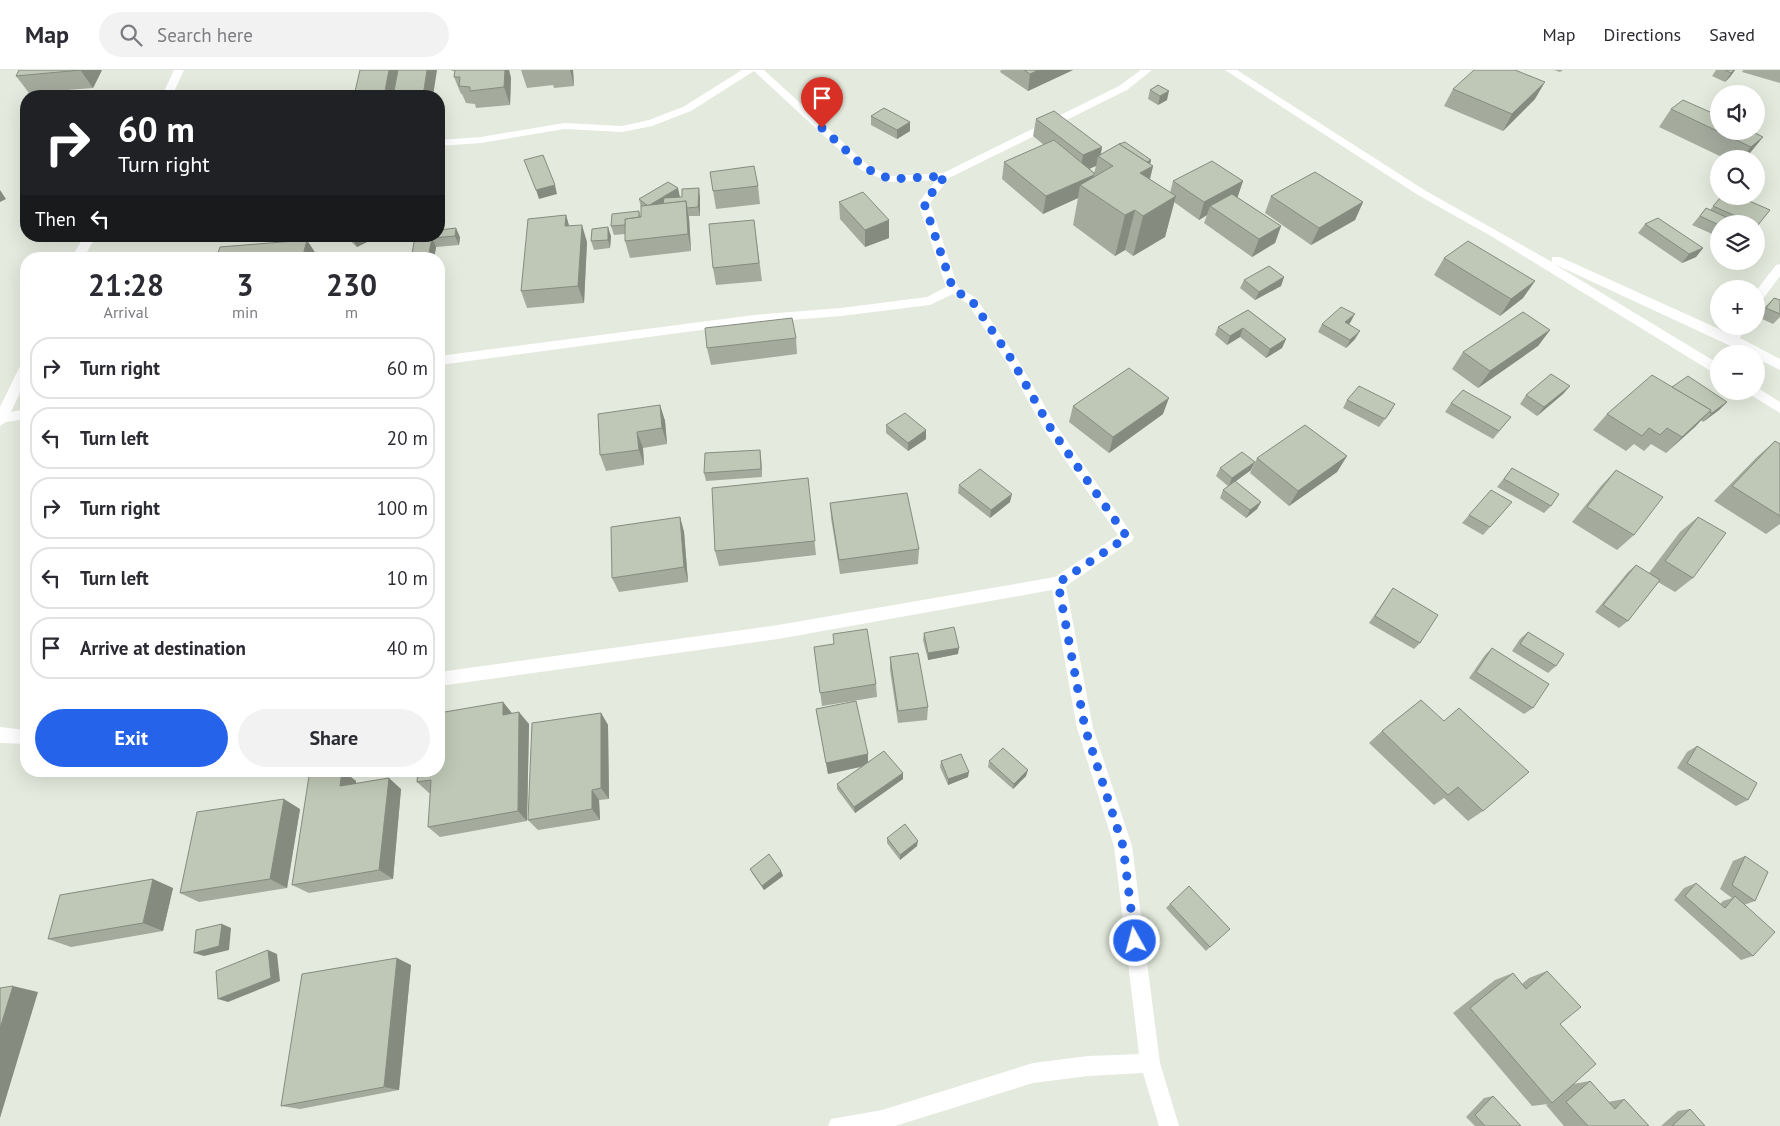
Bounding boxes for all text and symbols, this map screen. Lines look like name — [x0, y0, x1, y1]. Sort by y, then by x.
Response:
search box — [99, 12, 449, 57]
text: Map — [25, 19, 69, 50]
icon: search — [117, 21, 145, 49]
text: Search here — [157, 23, 253, 47]
text: Map — [1543, 23, 1575, 46]
text: Directions — [1603, 23, 1681, 46]
text: Saved — [1709, 23, 1755, 46]
pin — [801, 77, 843, 128]
icon: arrive — [808, 84, 836, 112]
map controls — [1710, 85, 1765, 400]
button: sound — [1710, 85, 1765, 140]
text: 60 m — [118, 106, 195, 152]
icon: right — [35, 110, 100, 175]
text: Turn right — [118, 150, 210, 178]
button: search — [1710, 150, 1765, 205]
icon: left — [86, 205, 114, 233]
text: Then — [35, 207, 76, 231]
button: layers — [1710, 215, 1765, 270]
text: 21:28 — [88, 265, 164, 304]
text: 3 — [237, 265, 254, 304]
text: 230 — [326, 265, 377, 304]
button: + — [1710, 280, 1765, 335]
text: Arrival — [104, 302, 148, 322]
text: min — [232, 302, 258, 322]
text: m — [345, 302, 358, 322]
button: − — [1710, 345, 1765, 400]
icon: right — [37, 354, 65, 382]
text: Turn right — [80, 356, 160, 380]
text: 60 m — [387, 356, 428, 380]
icon: left — [37, 424, 65, 452]
text: Turn left — [80, 426, 149, 450]
text: 20 m — [387, 426, 428, 450]
icon: right — [37, 494, 65, 522]
text: Turn right — [80, 496, 160, 520]
text: 100 m — [376, 496, 428, 520]
icon: left — [37, 564, 65, 592]
text: Turn left — [80, 566, 149, 590]
text: 10 m — [387, 566, 428, 590]
icon: arrive — [37, 634, 65, 662]
text: Arrive at destination — [80, 636, 246, 660]
text: 40 m — [387, 636, 428, 660]
button: Exit — [35, 709, 228, 767]
button: Share — [238, 709, 430, 767]
position arrow — [1108, 914, 1160, 966]

